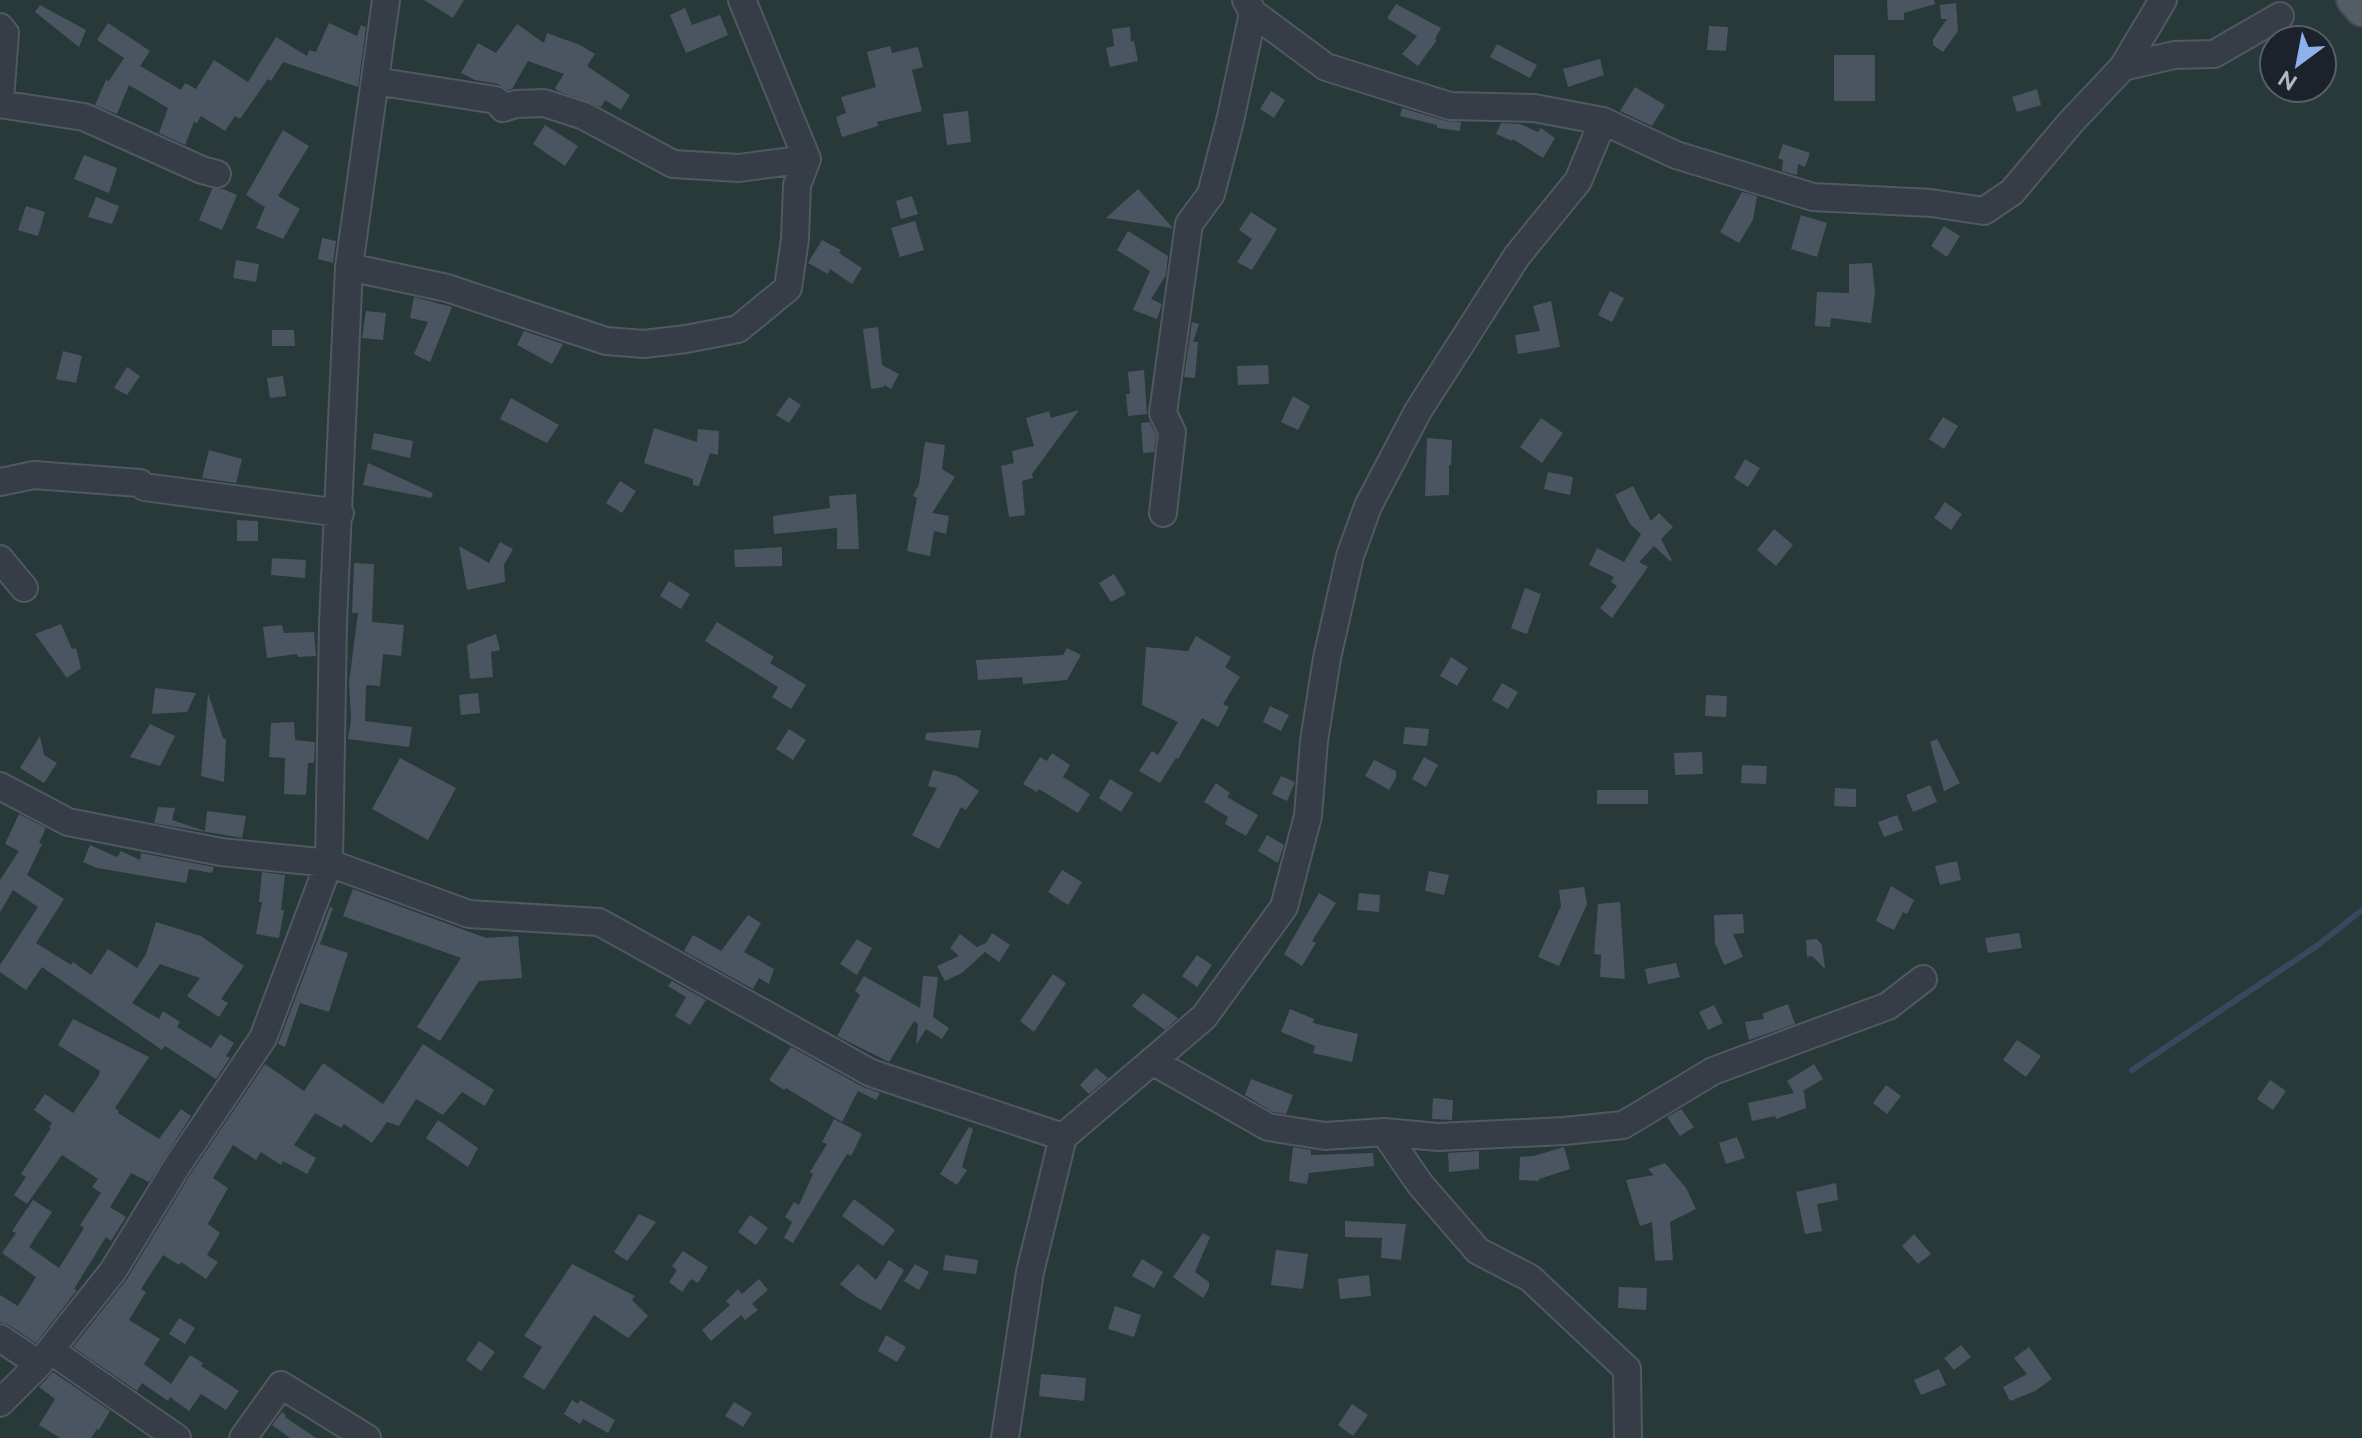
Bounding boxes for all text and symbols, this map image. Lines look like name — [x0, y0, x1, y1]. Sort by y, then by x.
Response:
north arrow — [2258, 24, 2338, 104]
text: N — [2273, 65, 2301, 96]

